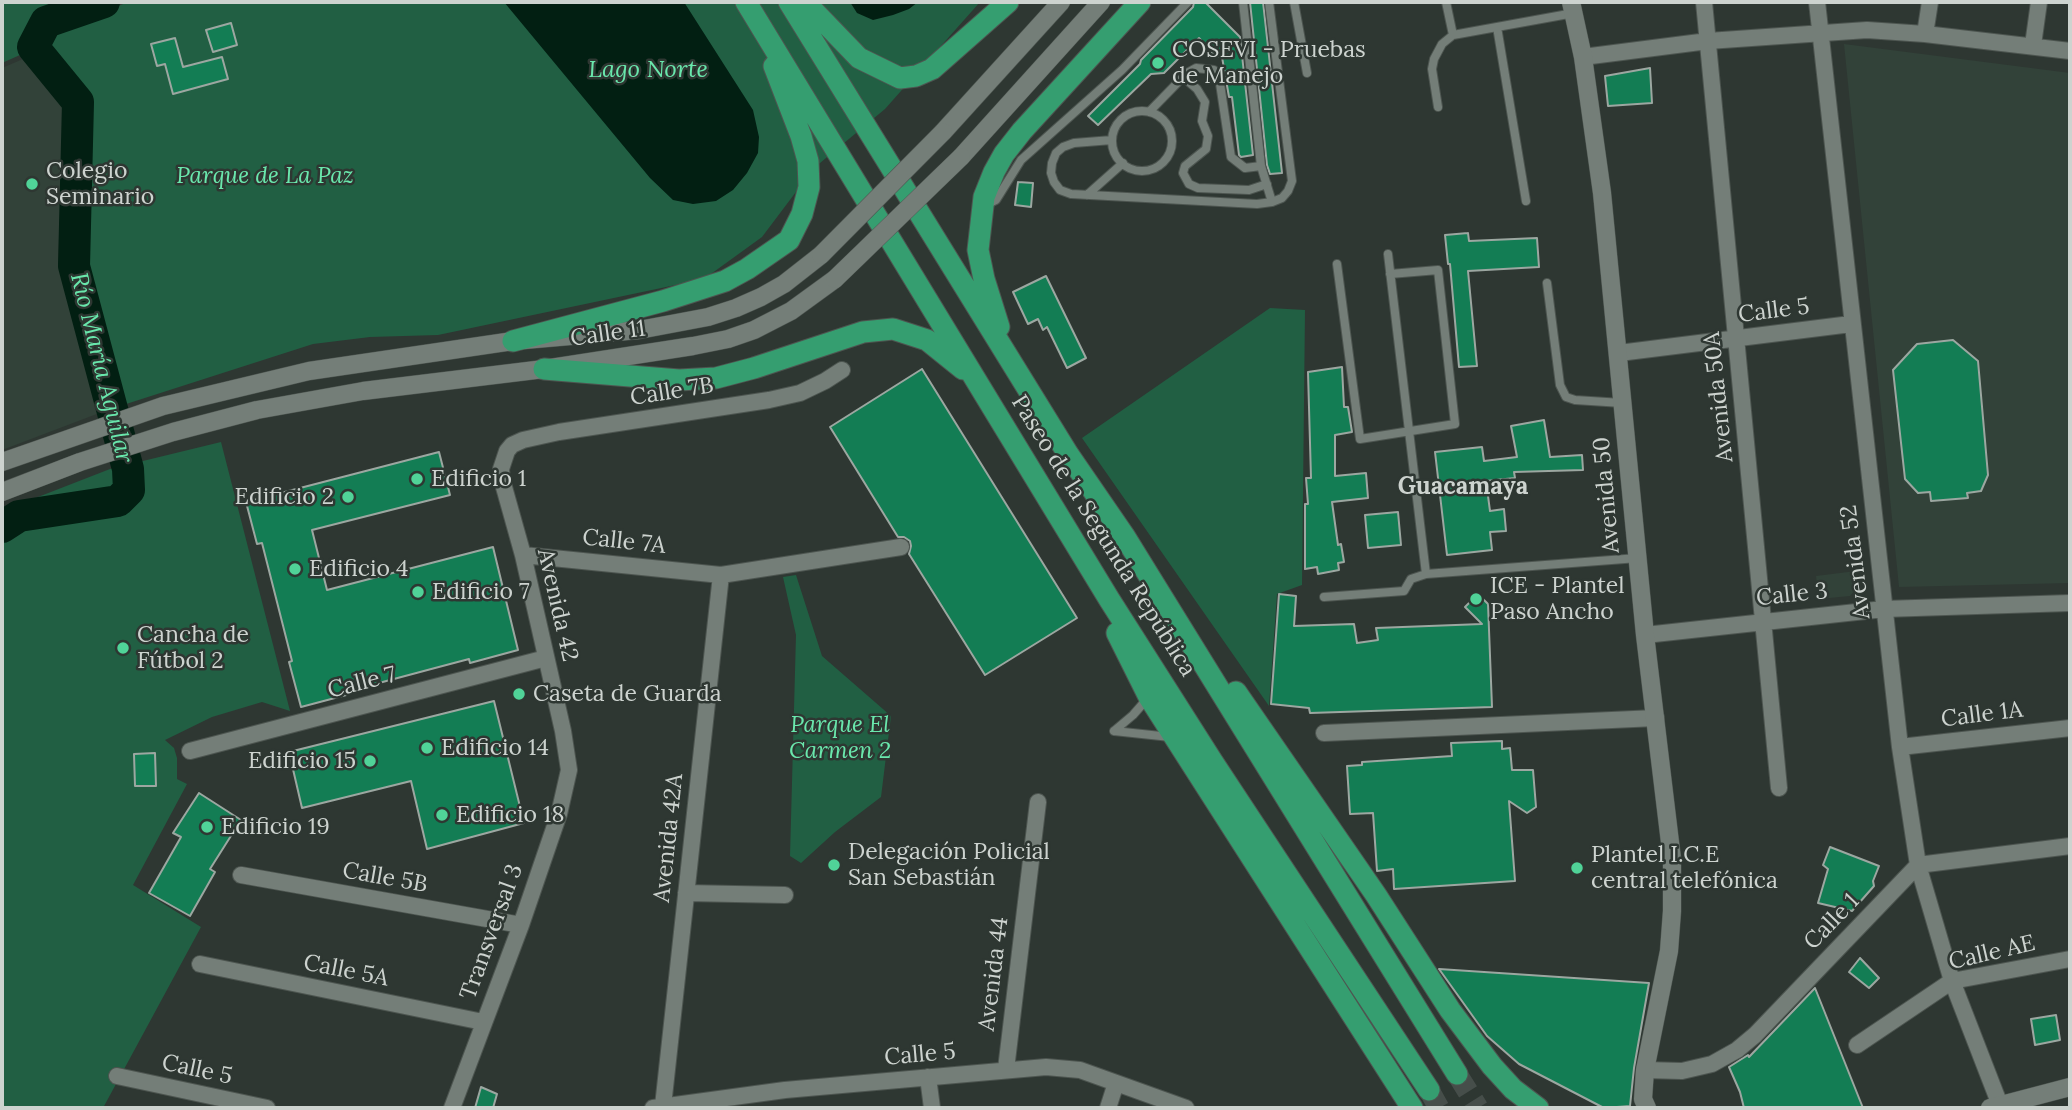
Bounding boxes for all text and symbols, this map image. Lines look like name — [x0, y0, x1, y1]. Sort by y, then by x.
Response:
place label: COSEVI - Pruebas de Manejo — [1172, 36, 1366, 90]
marker: COSEVI - Pruebas de Manejo — [1150, 55, 1166, 71]
water label: Lago Norte — [588, 56, 708, 84]
place label: Colegio Seminario — [46, 157, 154, 211]
park label: Parque de La Paz — [176, 162, 354, 190]
marker: Colegio Seminario — [24, 176, 40, 192]
water label: Río María Aguilar — [63, 270, 139, 466]
street label: Calle 5 — [1737, 293, 1811, 329]
street label: Calle 11 — [569, 315, 647, 353]
street label: Avenida 50A — [1698, 330, 1740, 464]
street label: Calle 7B — [628, 372, 716, 412]
street label: Paseo de la Segunda República — [1005, 390, 1201, 682]
street label: Avenida 50 — [1588, 436, 1626, 554]
place label: Edificio 1 — [431, 465, 526, 493]
marker: Edificio 1 — [409, 471, 425, 487]
district label: Guacamaya — [1398, 473, 1528, 501]
place label: Edificio 2 — [235, 483, 334, 511]
marker: Edificio 2 — [340, 489, 356, 505]
street label: Avenida 52 — [1835, 503, 1877, 621]
street label: Calle 7A — [581, 524, 667, 560]
street label: Avenida 42 — [531, 546, 583, 664]
place label: Edificio 4 — [309, 555, 409, 583]
marker: Edificio 4 — [287, 561, 303, 577]
place label: ICE - Plantel Paso Ancho — [1490, 572, 1625, 626]
place label: Edificio 7 — [432, 578, 530, 606]
street label: Calle 3 — [1755, 578, 1829, 612]
marker: Edificio 7 — [410, 584, 426, 600]
marker: ICE - Plantel Paso Ancho — [1468, 591, 1484, 607]
place label: Cancha de Fútbol 2 — [137, 621, 249, 675]
marker: Cancha de Fútbol 2 — [115, 640, 131, 656]
street label: Calle 7 — [325, 661, 399, 705]
place label: Caseta de Guarda — [533, 680, 722, 708]
marker: Caseta de Guarda — [511, 686, 527, 702]
street label: Calle 1A — [1940, 696, 2024, 734]
park label: Parque El Carmen 2 — [789, 711, 891, 765]
place label: Edificio 14 — [441, 734, 549, 762]
marker: Edificio 14 — [419, 740, 435, 756]
place label: Edificio 15 — [248, 747, 356, 775]
marker: Edificio 15 — [362, 753, 378, 769]
street label: Avenida 42A — [649, 772, 689, 904]
place label: Edificio 18 — [456, 801, 564, 829]
marker: Edificio 18 — [434, 807, 450, 823]
place label: Edificio 19 — [221, 813, 330, 841]
marker: Edificio 19 — [199, 819, 215, 835]
place label: Delegación Policial San Sebastián — [848, 838, 1050, 892]
place label: Plantel I.C.E central telefónica — [1591, 841, 1778, 895]
street label: Calle 5B — [340, 857, 430, 899]
marker: Delegación Policial San Sebastián — [826, 857, 842, 873]
street label: Transversal 3 — [455, 860, 529, 1004]
marker: Plantel I.C.E central telefónica — [1569, 860, 1585, 876]
street label: Calle 1 — [1799, 888, 1865, 956]
street label: Avenida 44 — [973, 915, 1015, 1033]
street label: Calle AE — [1946, 930, 2038, 976]
street label: Calle 5A — [301, 949, 391, 993]
street label: Calle 5 — [883, 1038, 957, 1072]
street label: Calle 5 — [159, 1049, 235, 1091]

